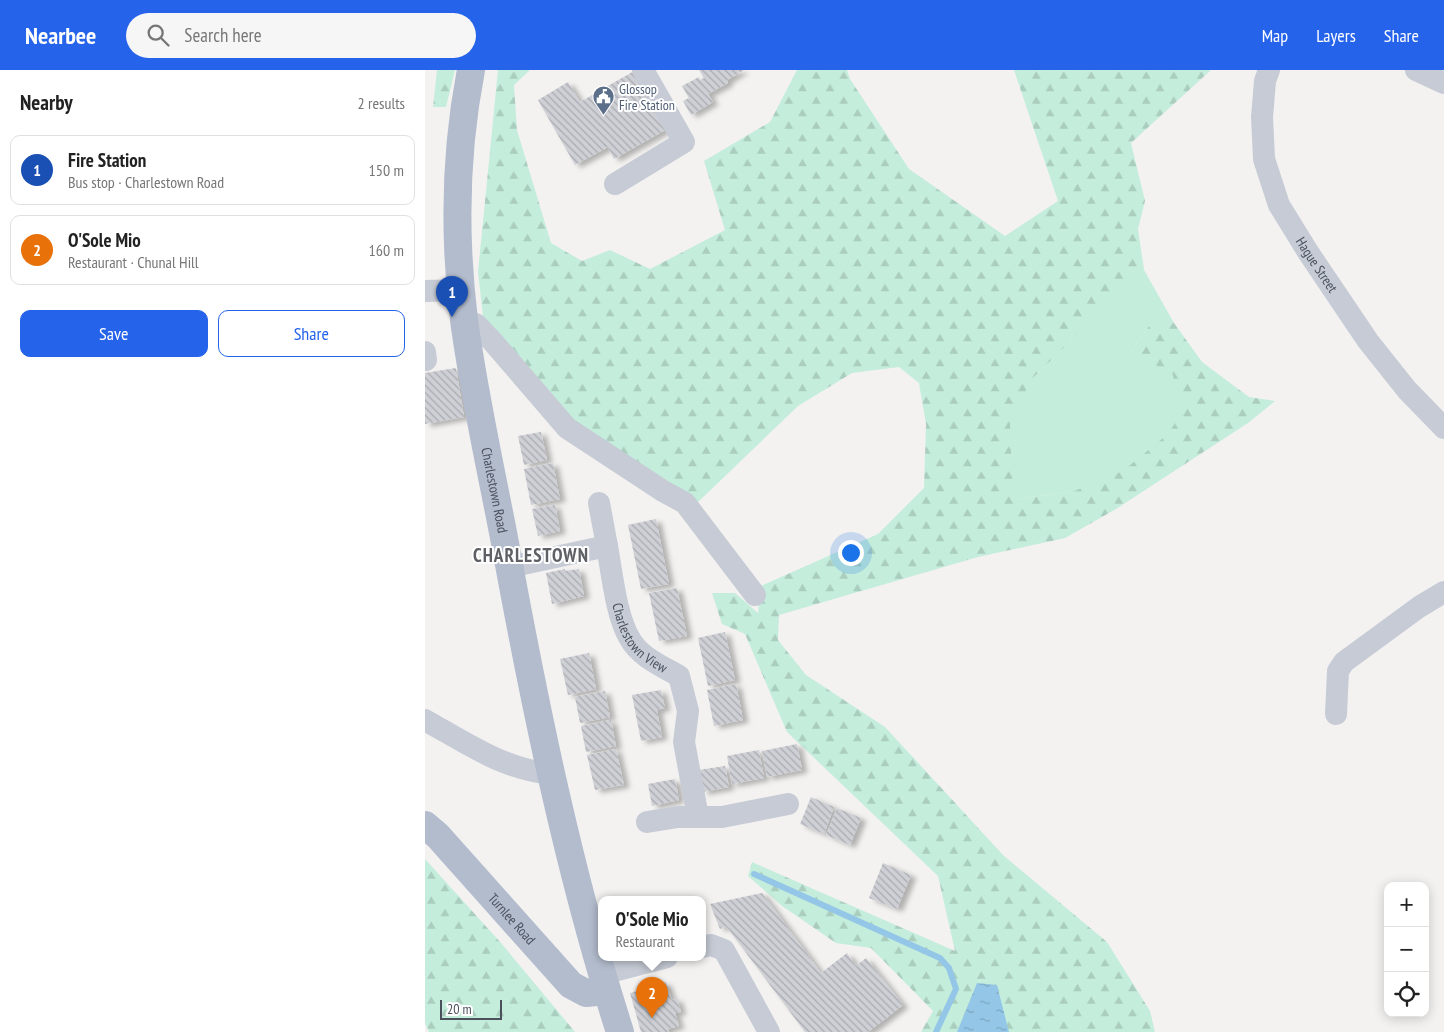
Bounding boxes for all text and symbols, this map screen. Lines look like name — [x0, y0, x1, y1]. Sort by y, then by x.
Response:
search box — [126, 13, 476, 58]
text: Nearbee — [25, 20, 96, 51]
icon: search — [144, 21, 172, 49]
text: Search here — [184, 23, 262, 47]
text: Map — [1262, 24, 1288, 47]
text: Layers — [1316, 24, 1356, 47]
text: Share — [1384, 24, 1419, 47]
place label: Glossop Fire Station — [619, 80, 675, 114]
public building icon: Glossop Fire Station — [591, 85, 615, 116]
text: Nearby — [20, 89, 73, 116]
text: 2 results — [358, 93, 405, 113]
text: Fire Station — [68, 148, 146, 172]
text: 1 — [33, 160, 41, 180]
text: 150 m — [369, 160, 404, 180]
text: Bus stop · Charlestown Road — [68, 172, 224, 192]
text: O'Sole Mio — [68, 228, 141, 252]
street label: Hague Street — [1292, 234, 1342, 296]
text: 2 — [33, 240, 41, 260]
text: 160 m — [369, 240, 404, 260]
text: Restaurant · Chunal Hill — [68, 252, 199, 272]
pin: 1 — [436, 276, 468, 317]
button: Save — [20, 310, 208, 357]
button: Share — [218, 310, 405, 357]
street label: Charlestown Road — [477, 446, 512, 534]
your location — [838, 540, 864, 566]
district label: CHARLESTOWN — [473, 543, 589, 567]
street label: Charlestown View — [608, 601, 671, 677]
map controls — [1384, 882, 1429, 1017]
button: + — [1384, 882, 1429, 927]
street label: Turnlee Road — [484, 889, 540, 948]
popup — [598, 896, 706, 961]
text: O'Sole Mio — [616, 907, 688, 931]
button: − — [1384, 927, 1429, 972]
text: Restaurant — [616, 931, 675, 951]
button: locate — [1384, 972, 1429, 1017]
pin: 2 — [636, 977, 668, 1018]
scale bar — [440, 997, 503, 1020]
text: 20 m — [447, 1000, 472, 1018]

